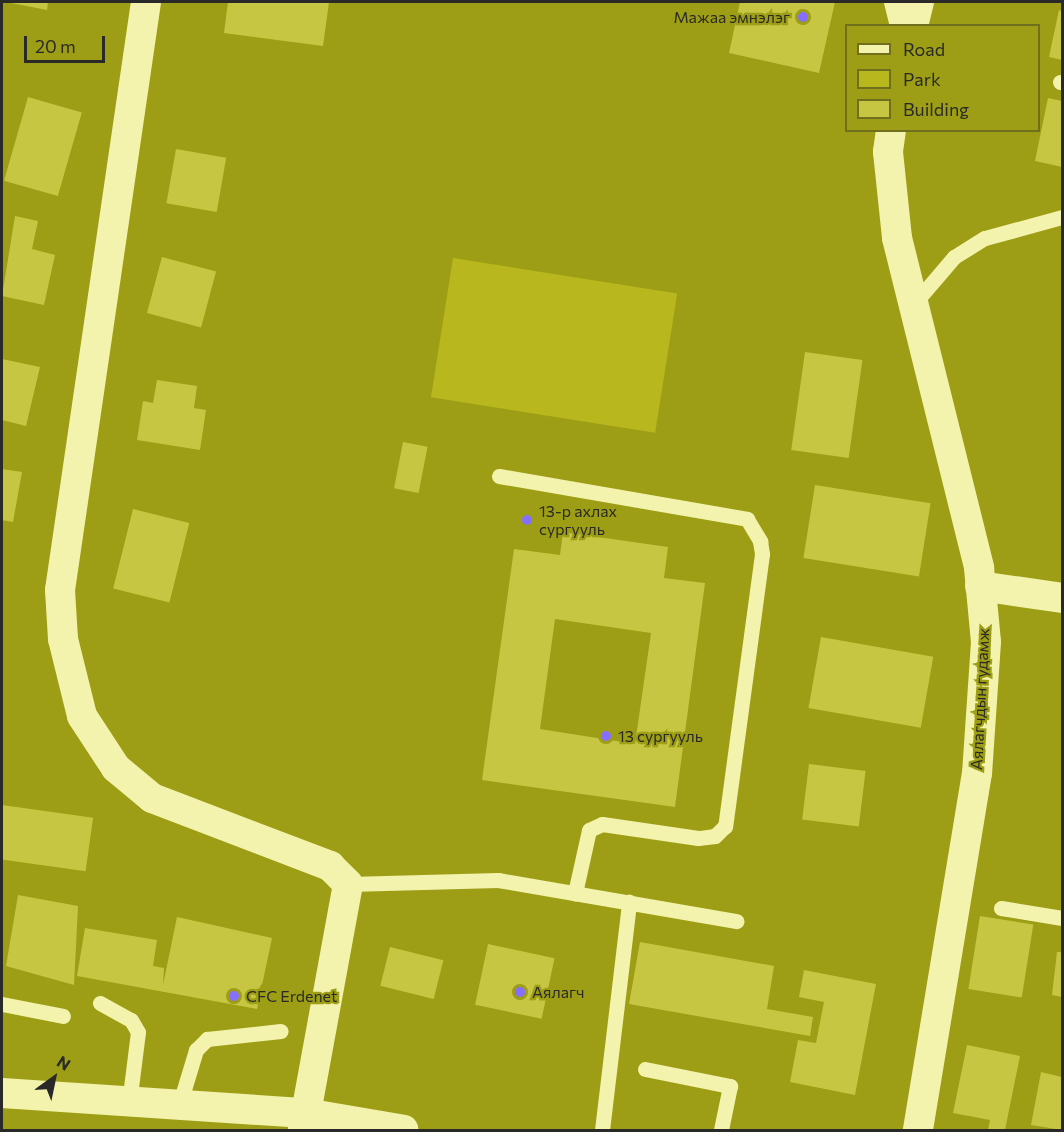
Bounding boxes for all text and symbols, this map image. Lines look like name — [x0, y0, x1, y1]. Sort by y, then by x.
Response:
place label: Maжаа эмнэлэг — [673, 7, 790, 27]
marker: Maжаа эмнэлэг — [794, 8, 812, 26]
scale bar — [27, 24, 108, 62]
legend — [845, 24, 1040, 132]
text: 20 m — [35, 35, 76, 57]
text: Road — [903, 38, 945, 60]
text: Park — [903, 68, 941, 90]
text: Building — [903, 98, 969, 120]
place label: 13-р ахлах сургууль — [539, 501, 617, 539]
marker: 13-р ахлах сургууль — [520, 513, 534, 527]
street label: Аялагчдын гудамж — [967, 628, 993, 770]
place label: 13 сургууль — [618, 726, 703, 746]
marker: 13 сургууль — [599, 729, 613, 743]
place label: Аялагч — [532, 982, 584, 1002]
marker: Аялагч — [513, 985, 527, 999]
place label: CFC Erdenet — [246, 986, 338, 1006]
marker: CFC Erdenet — [227, 989, 241, 1003]
north arrow — [24, 1048, 84, 1108]
text: N — [54, 1051, 74, 1074]

